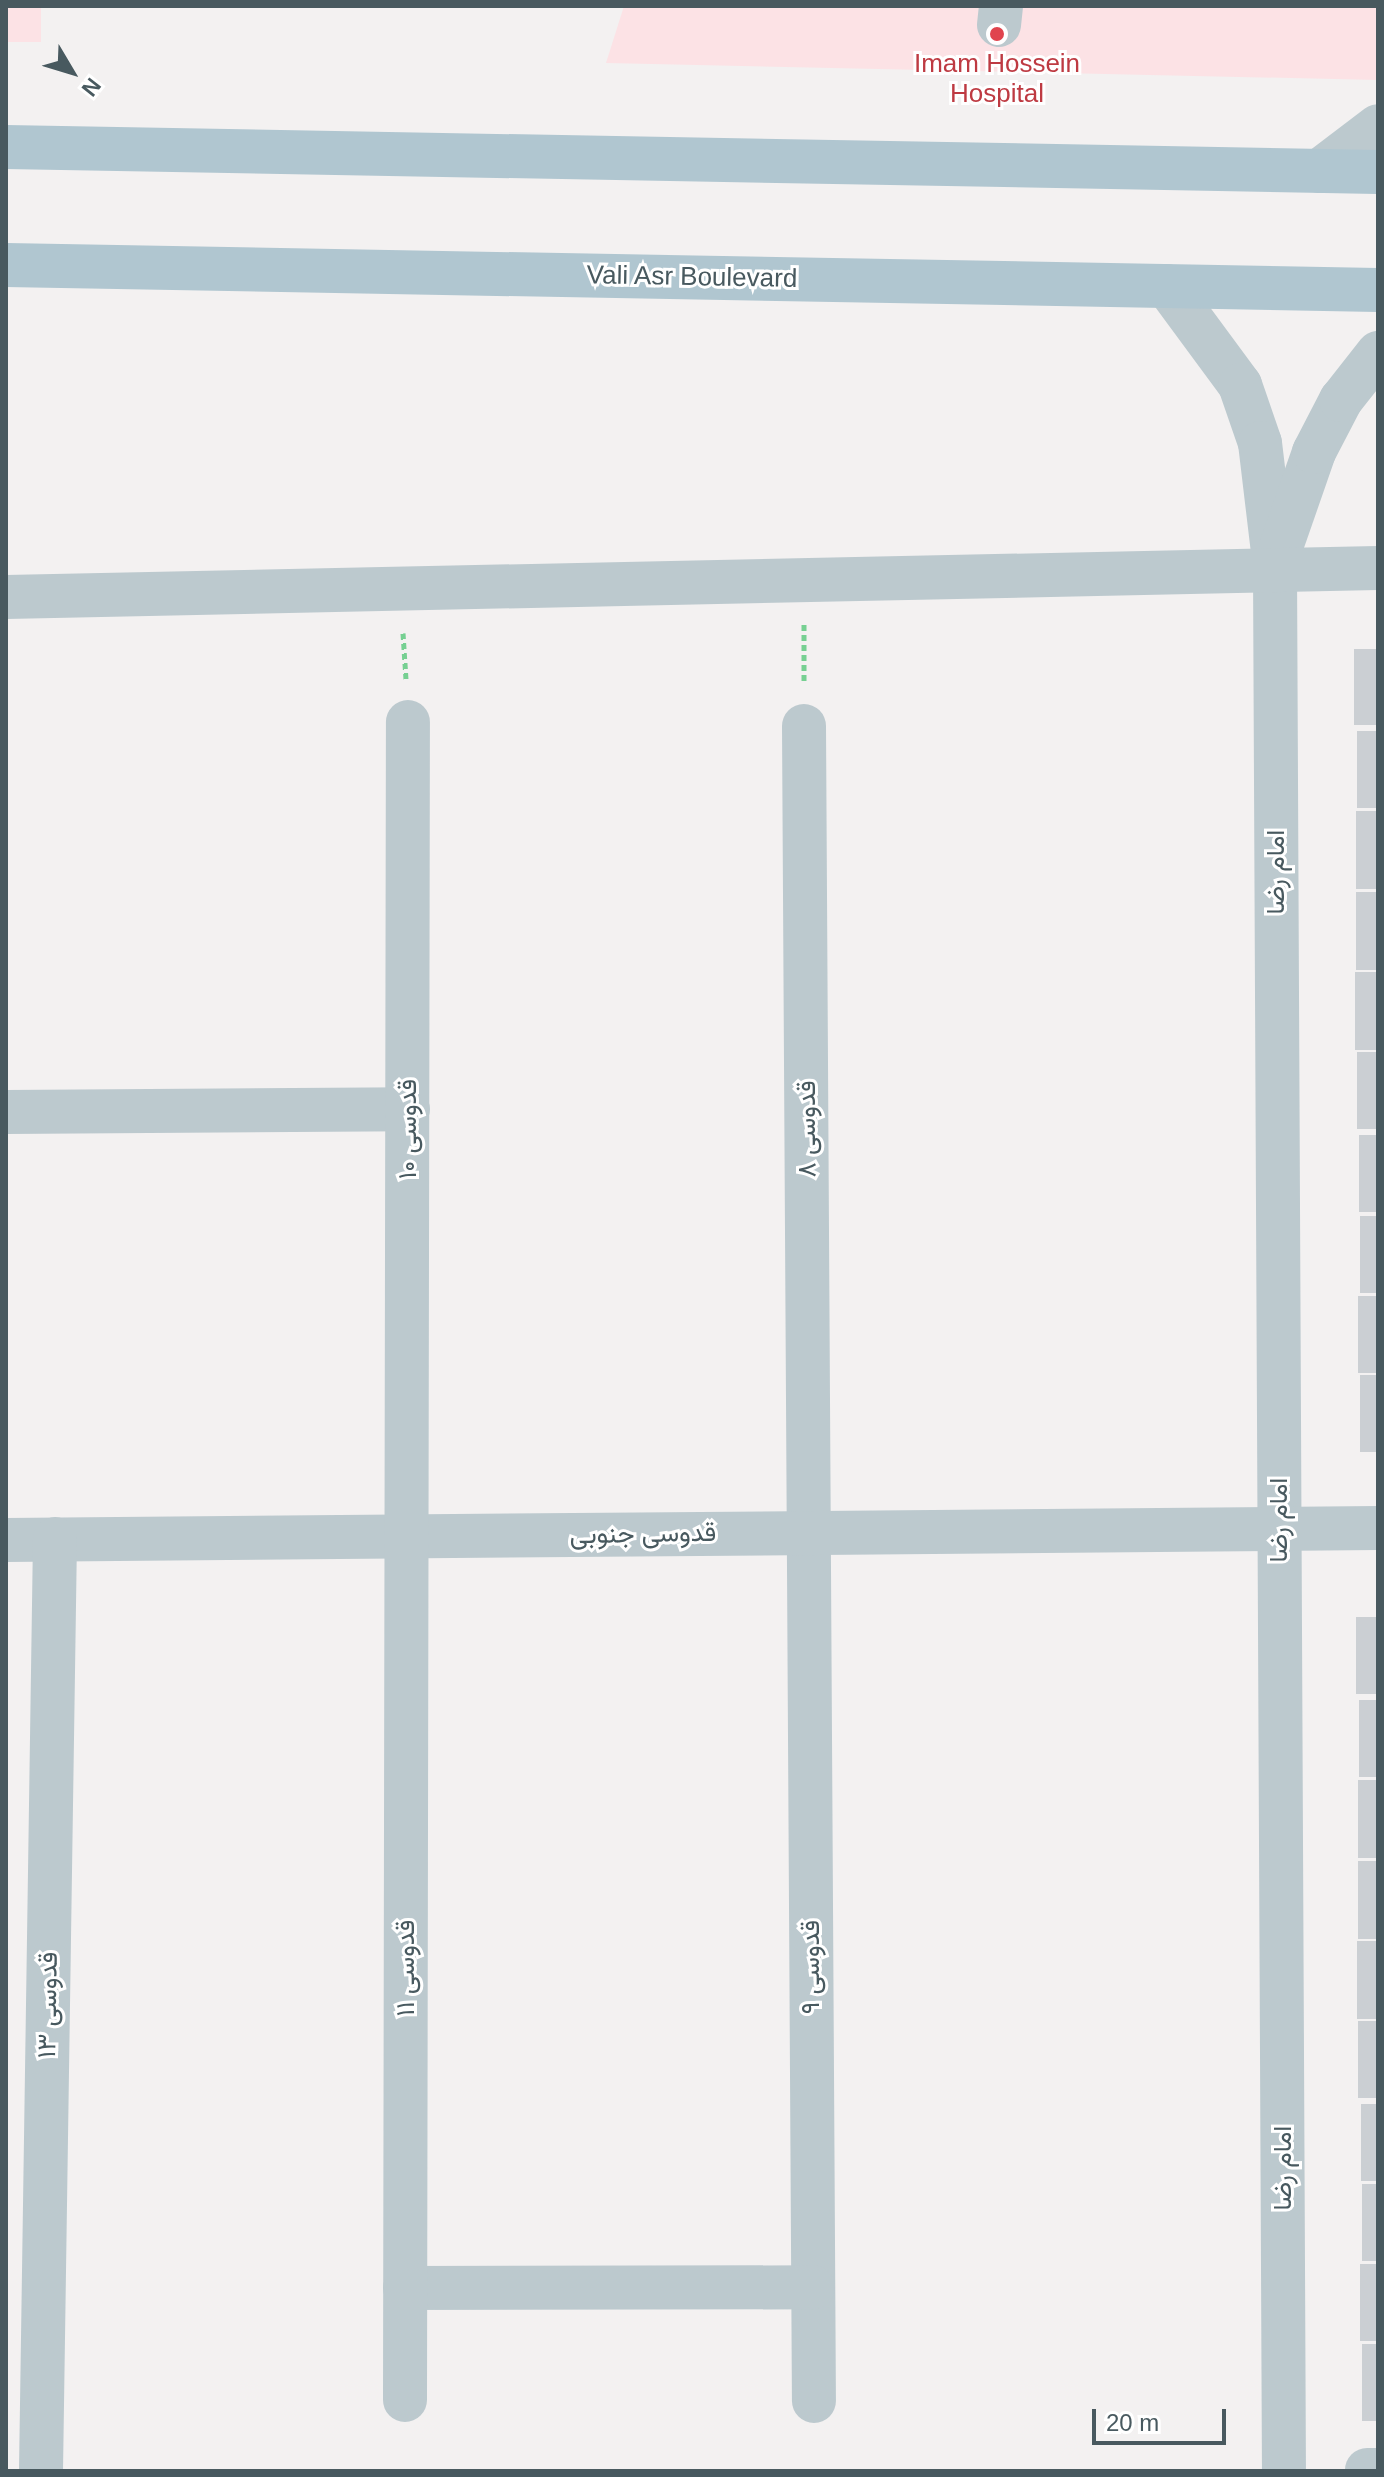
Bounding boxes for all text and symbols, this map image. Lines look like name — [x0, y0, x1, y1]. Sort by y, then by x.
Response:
marker: Imam Hossein Hospital — [986, 23, 1008, 45]
north arrow — [32, 32, 112, 112]
place label: Imam Hossein Hospital — [914, 48, 1080, 110]
text: N — [77, 73, 106, 101]
street label: Vali Asr Boulevard — [586, 260, 798, 294]
street label: امام رضا — [1260, 830, 1292, 914]
street label: قدوسی ۱۰ — [392, 1079, 424, 1179]
street label: قدوسی ۸ — [791, 1080, 823, 1178]
street label: امام رضا — [1263, 1478, 1295, 1562]
street label: قدوسی جنوبی — [569, 1517, 717, 1551]
street label: قدوسی ۱۱ — [390, 1920, 422, 2016]
street label: قدوسی ۹ — [795, 1920, 827, 2014]
street label: قدوسی ۱۳ — [31, 1951, 65, 2059]
street label: امام رضا — [1267, 2126, 1299, 2210]
scale bar — [1096, 2393, 1230, 2443]
text: 20 m — [1106, 2409, 1159, 2436]

